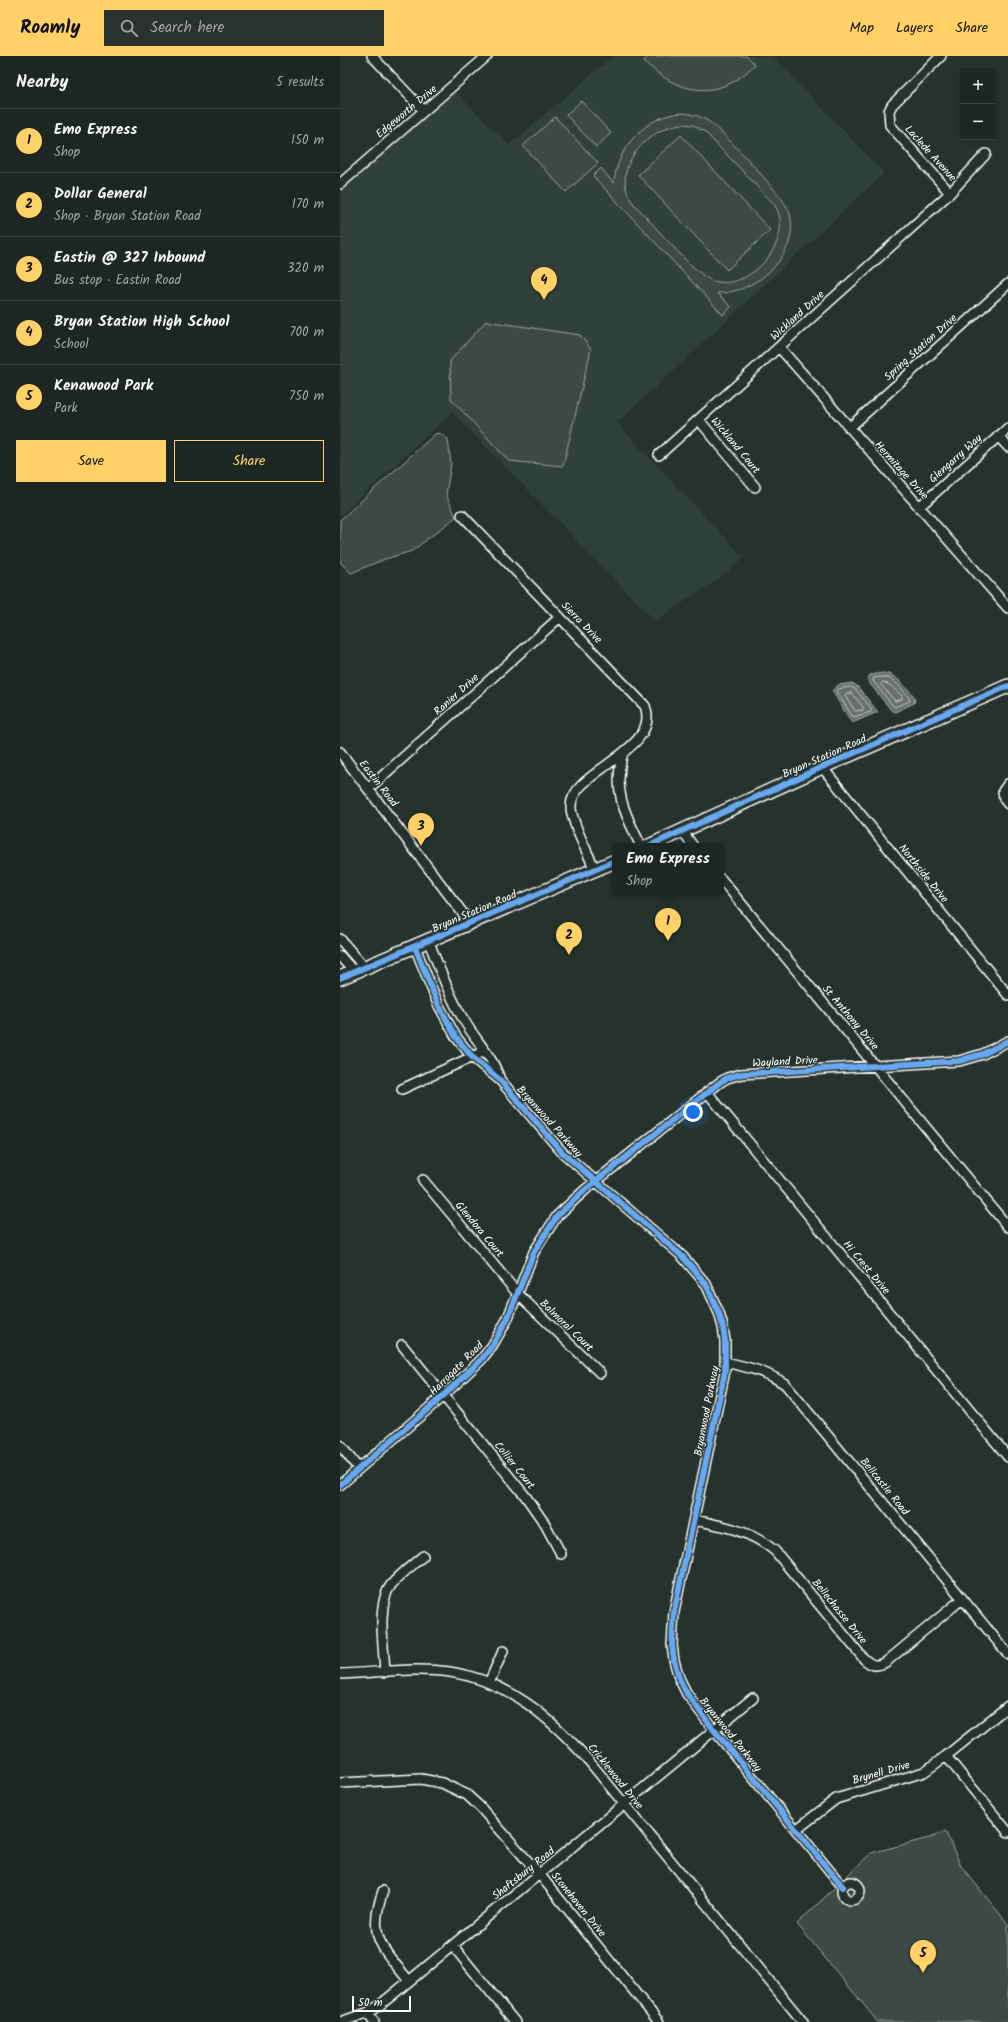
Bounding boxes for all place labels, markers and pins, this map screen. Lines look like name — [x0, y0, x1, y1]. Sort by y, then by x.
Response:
pin: 4 — [531, 267, 557, 300]
pin: 3 — [408, 813, 434, 846]
pin: 1 — [655, 908, 681, 941]
pin: 2 — [556, 922, 582, 955]
pin: 5 — [910, 1940, 936, 1973]

